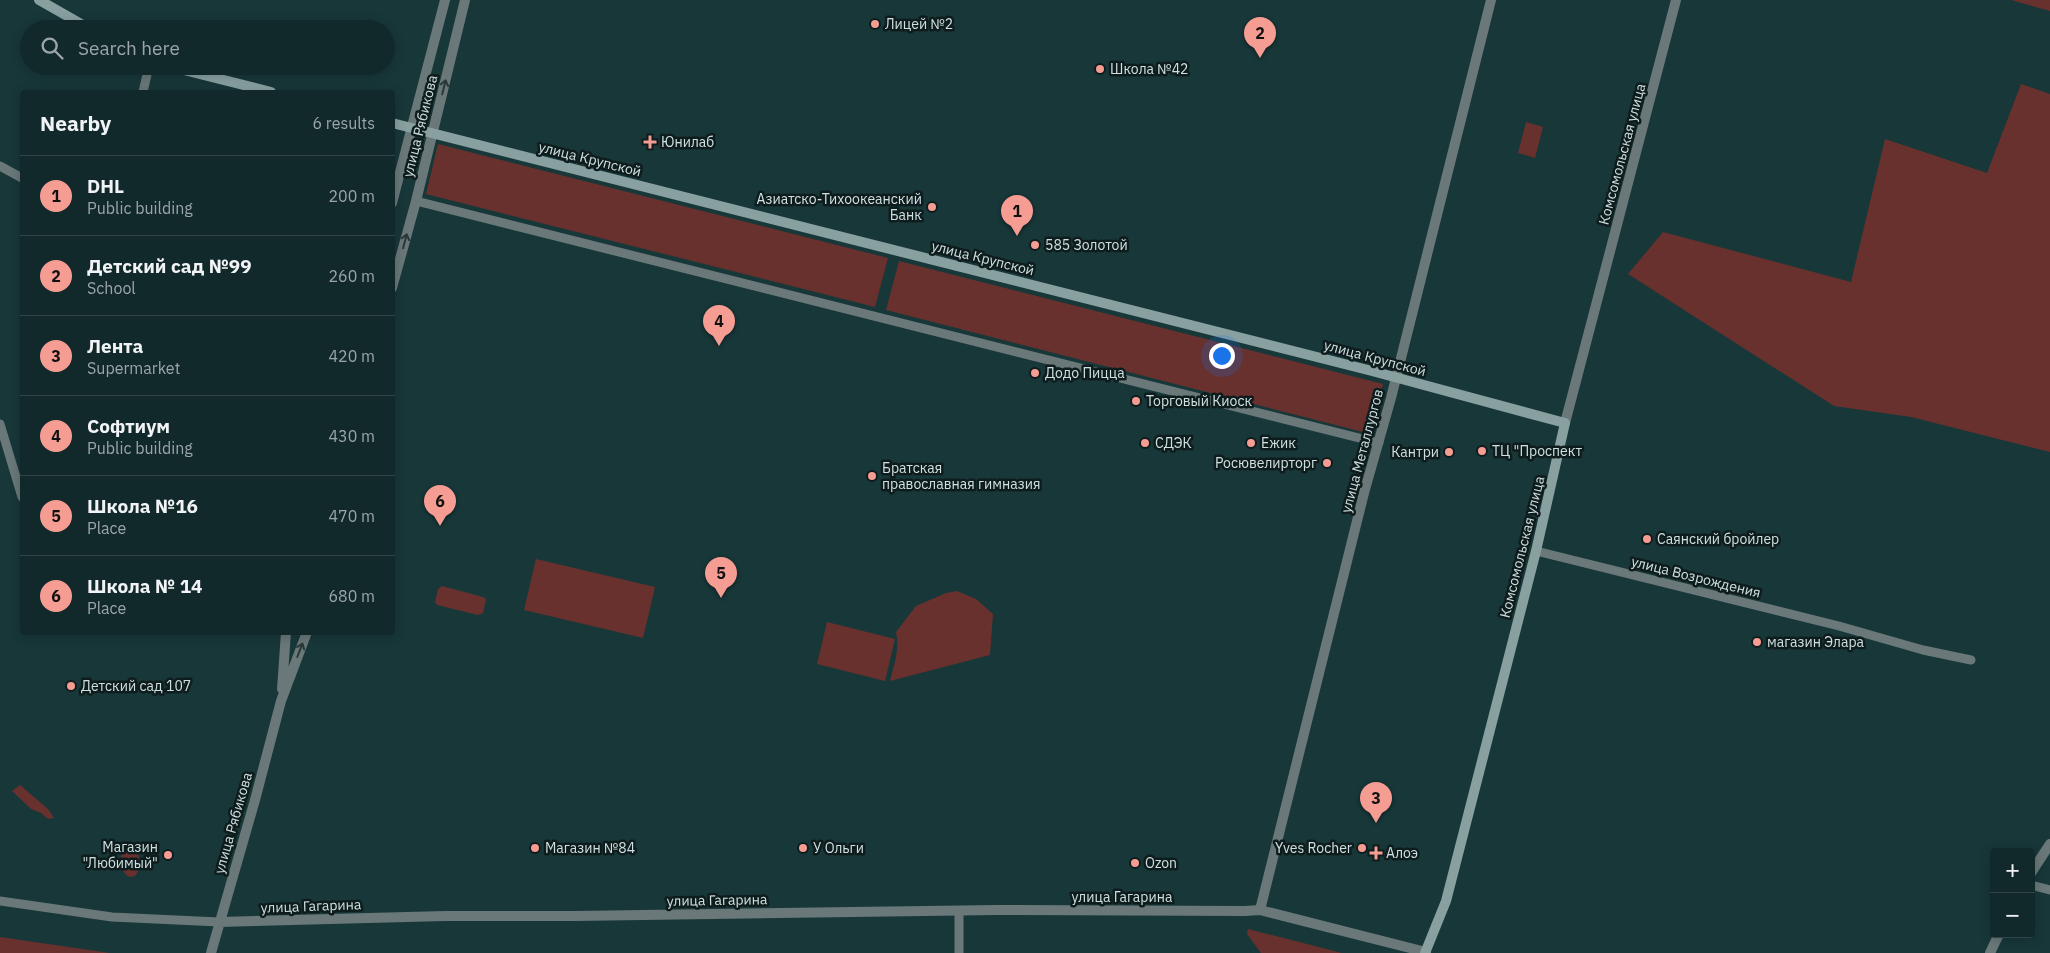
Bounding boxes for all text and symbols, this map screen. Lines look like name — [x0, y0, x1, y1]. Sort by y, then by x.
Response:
place label: Лицей №2 — [885, 15, 953, 33]
pin: 2 — [1244, 17, 1276, 58]
marker: Лицей №2 — [869, 18, 881, 30]
search box — [20, 20, 395, 75]
icon: search — [38, 34, 66, 62]
text: Search here — [78, 36, 180, 60]
place label: Школа №42 — [1110, 60, 1189, 78]
marker: Школа №42 — [1094, 63, 1106, 75]
street label: улица Рябикова — [399, 73, 442, 179]
one-way arrow — [440, 79, 450, 95]
street label: Комсомольская улица — [1594, 81, 1650, 227]
text: Nearby — [40, 109, 111, 137]
text: 6 results — [312, 113, 375, 133]
place label: Юнилаб — [661, 133, 714, 151]
marker: Юнилаб — [643, 135, 657, 149]
street label: улица Крупской — [537, 138, 643, 180]
text: DHL — [87, 174, 124, 198]
text: 1 — [51, 186, 61, 206]
text: 200 m — [328, 186, 375, 206]
place label: Азиатско-Тихоокеанский Банк — [756, 190, 922, 224]
pin: 1 — [1001, 195, 1033, 236]
text: Public building — [87, 198, 193, 218]
marker: Азиатско-Тихоокеанский Банк — [926, 201, 938, 213]
one-way arrow — [400, 233, 410, 249]
place label: 585 Золотой — [1045, 236, 1128, 254]
street label: улица Крупской — [930, 237, 1036, 279]
marker: 585 Золотой — [1029, 239, 1041, 251]
text: Детский сад №99 — [87, 254, 252, 278]
text: 2 — [51, 266, 61, 286]
text: 260 m — [328, 266, 375, 286]
text: School — [87, 278, 136, 298]
pin: 4 — [703, 305, 735, 346]
text: Лента — [87, 334, 143, 358]
street label: улица Крупской — [1322, 336, 1428, 380]
your location — [1209, 343, 1235, 369]
text: 3 — [51, 346, 61, 366]
text: 420 m — [328, 346, 375, 366]
text: Supermarket — [87, 358, 180, 378]
place label: Додо Пицца — [1045, 364, 1125, 382]
marker: Додо Пицца — [1029, 367, 1041, 379]
street label: улица Металлургов — [1337, 387, 1387, 515]
place label: Торговый Киоск — [1146, 392, 1252, 410]
marker: Торговый Киоск — [1130, 395, 1142, 407]
text: Софтиум — [87, 414, 170, 438]
text: 4 — [51, 426, 61, 446]
text: 430 m — [328, 426, 375, 446]
place label: СДЭК — [1155, 434, 1192, 452]
place label: Ежик — [1261, 434, 1296, 452]
marker: СДЭК — [1139, 437, 1151, 449]
marker: Ежик — [1245, 437, 1257, 449]
text: Public building — [87, 438, 193, 458]
place label: ТЦ "Проспект — [1492, 442, 1583, 460]
place label: Кантри — [1391, 443, 1439, 461]
marker: ТЦ "Проспект — [1476, 445, 1488, 457]
marker: Кантри — [1443, 446, 1455, 458]
place label: Росювелирторг — [1215, 454, 1317, 472]
marker: Росювелирторг — [1321, 457, 1333, 469]
place label: Братская православная гимназия — [882, 459, 1041, 493]
marker: Братская православная гимназия — [866, 470, 878, 482]
street label: Комсомольская улица — [1496, 474, 1548, 620]
pin: 6 — [424, 485, 456, 526]
text: Школа №16 — [87, 494, 198, 518]
text: 5 — [51, 506, 61, 526]
text: 470 m — [328, 506, 375, 526]
text: Place — [87, 518, 126, 538]
place label: Саянский бройлер — [1657, 530, 1779, 548]
marker: Саянский бройлер — [1641, 533, 1653, 545]
street label: улица Возрождения — [1629, 552, 1763, 602]
pin: 5 — [705, 557, 737, 598]
text: Школа № 14 — [87, 574, 202, 598]
text: 6 — [51, 586, 61, 606]
text: 680 m — [328, 586, 375, 606]
text: Place — [87, 598, 126, 618]
place label: магазин Элара — [1767, 633, 1865, 651]
marker: магазин Элара — [1751, 636, 1763, 648]
one-way arrow — [296, 643, 306, 658]
place label: Детский сад 107 — [81, 677, 191, 695]
marker: Детский сад 107 — [65, 680, 77, 692]
street label: улица Рябикова — [210, 770, 256, 876]
pin: 3 — [1360, 782, 1392, 823]
place label: Магазин "Любимый" — [82, 838, 158, 872]
place label: Магазин №84 — [545, 839, 635, 857]
place label: У Ольги — [813, 839, 864, 857]
place label: Yves Rocher — [1275, 839, 1352, 857]
marker: Магазин №84 — [529, 842, 541, 854]
marker: У Ольги — [797, 842, 809, 854]
marker: Yves Rocher — [1356, 842, 1368, 854]
place label: Алоэ — [1386, 844, 1418, 862]
marker: Алоэ — [1370, 847, 1382, 859]
map controls — [1990, 848, 2035, 938]
button: + — [1990, 848, 2035, 893]
marker: Магазин "Любимый" — [162, 849, 174, 861]
place label: Ozon — [1145, 854, 1177, 872]
marker: Ozon — [1129, 857, 1141, 869]
street label: улица Гагарина — [1072, 888, 1173, 906]
street label: улица Гагарина — [666, 890, 768, 910]
button: − — [1990, 893, 2035, 938]
street label: улица Гагарина — [260, 895, 362, 917]

